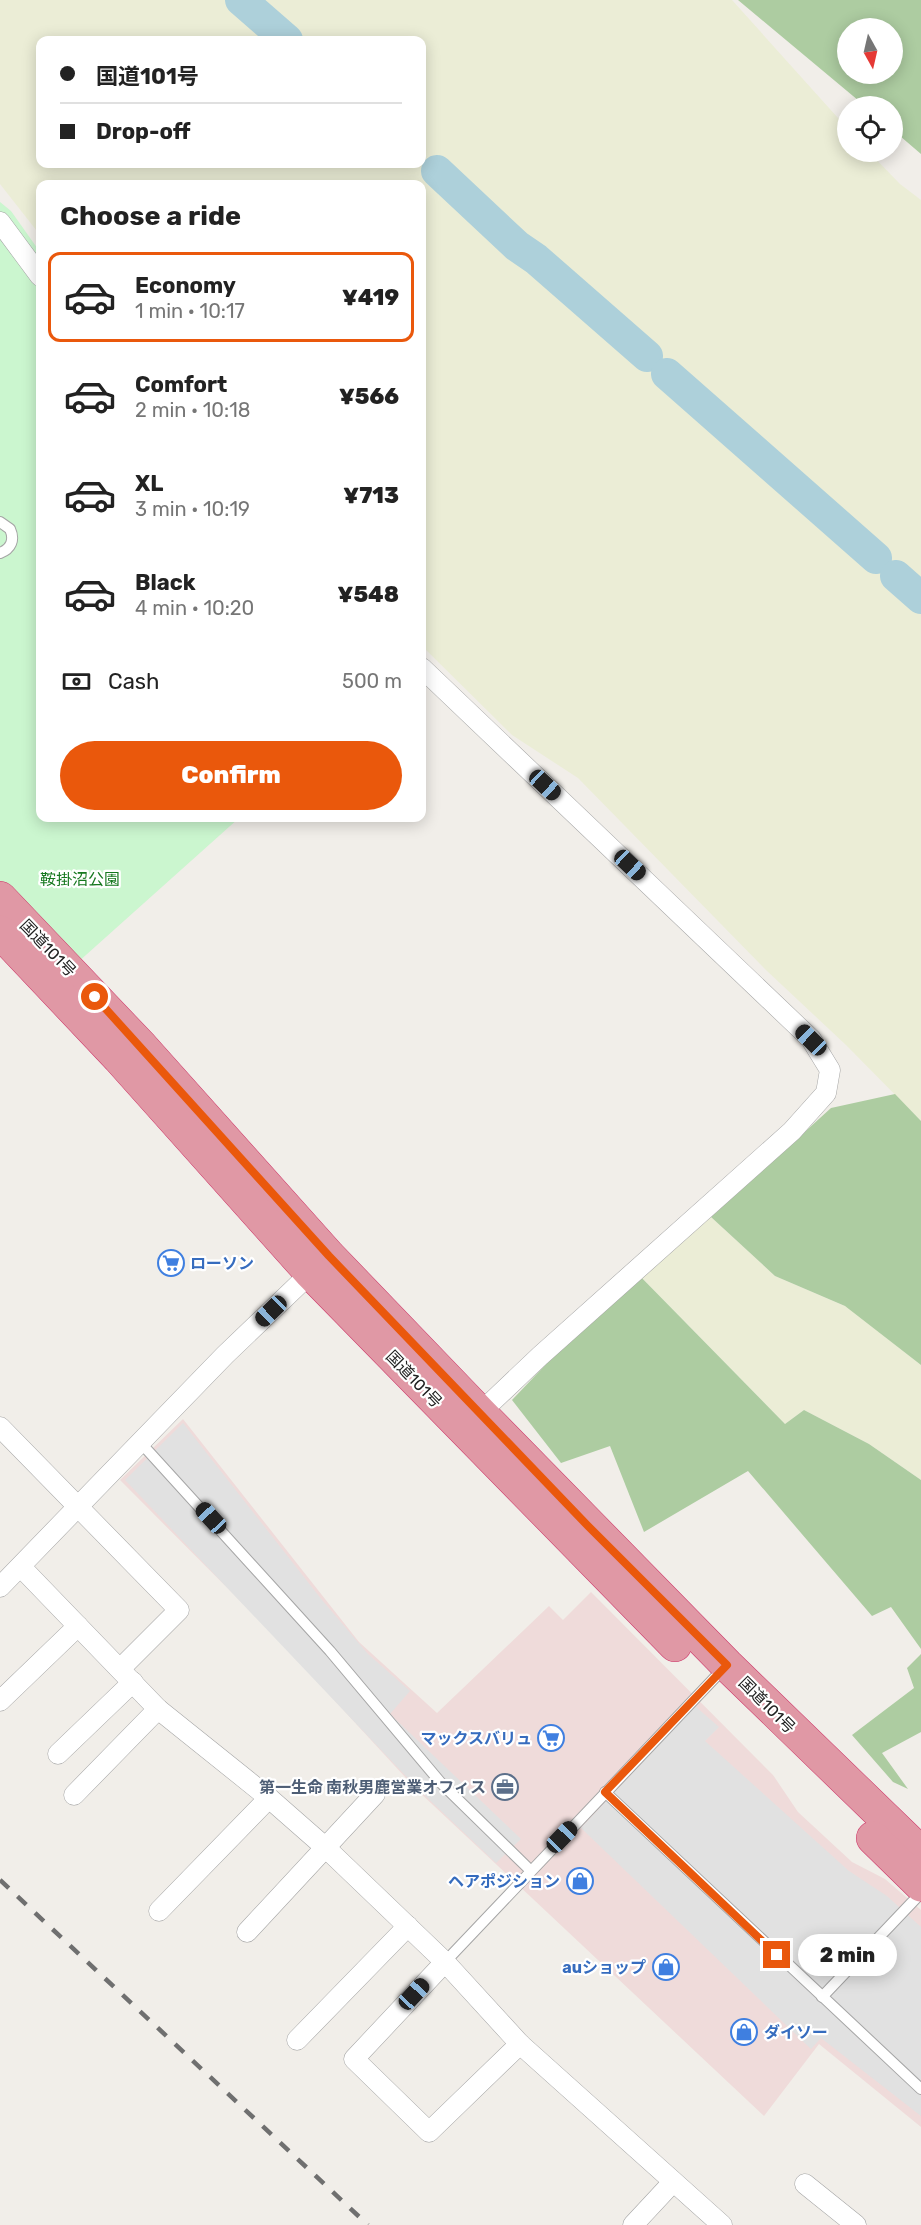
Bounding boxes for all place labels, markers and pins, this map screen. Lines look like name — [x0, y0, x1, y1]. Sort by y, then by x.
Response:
supermarket icon: ローソン — [156, 1248, 186, 1278]
place label: ローソン — [190, 1254, 254, 1273]
supermarket icon: マックスバリュ — [536, 1723, 566, 1753]
place label: マックスバリュ — [420, 1729, 532, 1748]
office icon: 第一生命 南秋男鹿営業オフィス — [490, 1772, 520, 1802]
place label: 第一生命 南秋男鹿営業オフィス — [259, 1778, 486, 1797]
shop icon: ヘアポジション — [565, 1866, 595, 1896]
place label: ヘアポジション — [448, 1872, 560, 1891]
shop icon: auショップ — [651, 1952, 681, 1982]
place label: auショップ — [562, 1958, 646, 1977]
shop icon: ダイソー — [729, 2017, 759, 2047]
place label: ダイソー — [764, 2023, 828, 2042]

